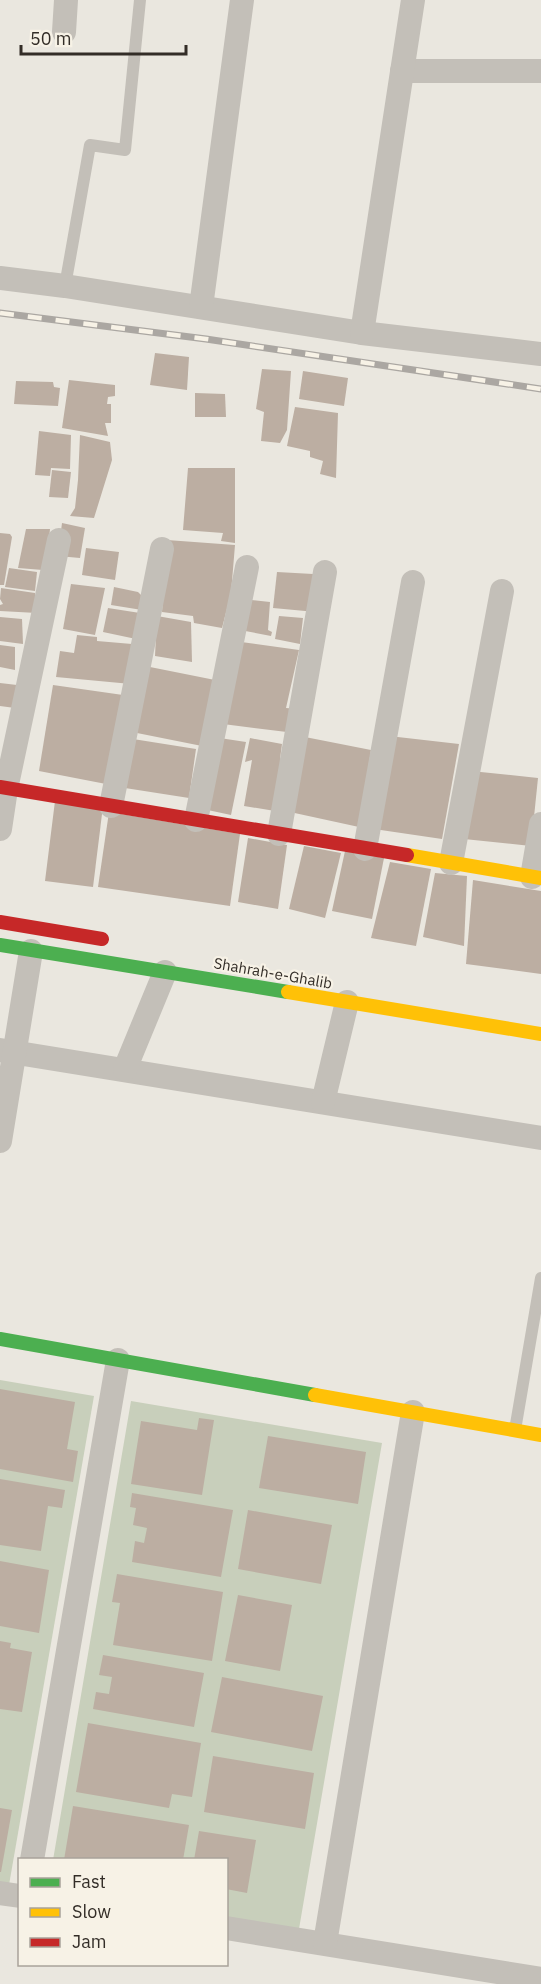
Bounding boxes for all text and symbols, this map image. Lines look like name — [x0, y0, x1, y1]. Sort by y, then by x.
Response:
scale bar — [21, 18, 186, 56]
text: 50 m — [30, 27, 72, 50]
street label: Shahrah-e-Ghalib — [212, 953, 334, 993]
legend — [18, 1858, 228, 1966]
text: Fast — [72, 1870, 106, 1893]
text: Slow — [72, 1900, 111, 1923]
text: Jam — [72, 1930, 107, 1953]

